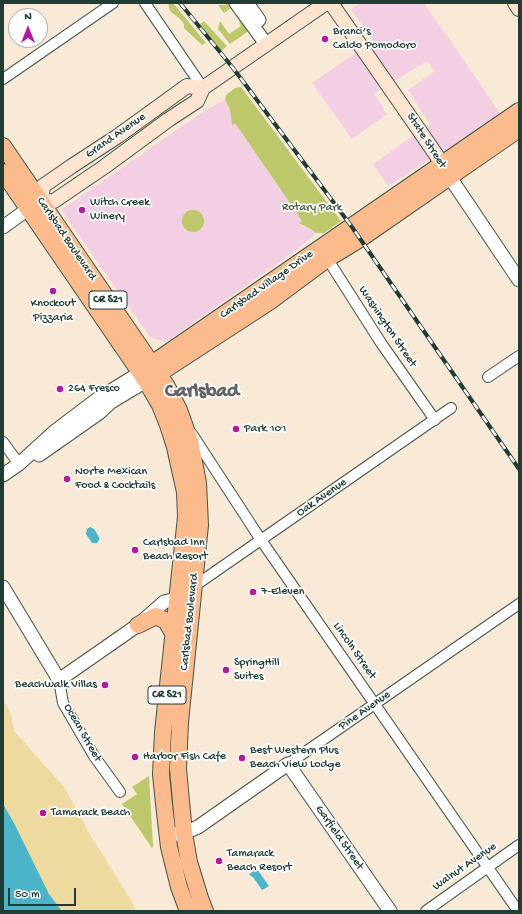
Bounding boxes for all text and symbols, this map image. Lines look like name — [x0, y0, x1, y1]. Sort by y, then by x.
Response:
north arrow — [8, 8, 48, 48]
text: N — [24, 11, 32, 23]
place label: Branci’s Caldo Pomodoro — [333, 25, 416, 53]
marker: Branci’s Caldo Pomodoro — [320, 34, 330, 44]
street label: Grand Avenue — [83, 110, 149, 162]
street label: State Street — [403, 111, 449, 171]
street label: Carlsbad Boulevard — [33, 195, 99, 283]
place label: Witch Creek Winery — [90, 196, 150, 224]
park label: Rotary Park — [282, 201, 342, 215]
marker: Witch Creek Winery — [77, 205, 87, 215]
street label: Carlsbad Village Drive — [218, 247, 316, 323]
street label: Washington Street — [355, 284, 419, 370]
marker: Knockout Pizzaria — [48, 286, 58, 296]
road number: CR S21 — [89, 291, 127, 309]
place label: Knockout Pizzaria — [31, 297, 75, 325]
district label: Carlsbad — [165, 381, 239, 405]
place label: 264 Fresco — [68, 382, 120, 396]
marker: 264 Fresco — [55, 384, 65, 394]
place label: Park 101 — [244, 422, 286, 436]
marker: Park 101 — [231, 424, 241, 434]
place label: Norte Mexican Food & Cocktails — [75, 465, 155, 493]
marker: Norte Mexican Food & Cocktails — [62, 474, 72, 484]
street label: Oak Avenue — [294, 475, 350, 521]
place label: Carlsbad Inn Beach Resort — [143, 536, 208, 564]
marker: Carlsbad Inn Beach Resort — [130, 545, 140, 555]
street label: Carlsbad Boulevard — [178, 573, 202, 671]
place label: 7-Eleven — [261, 585, 305, 599]
marker: 7-Eleven — [248, 587, 258, 597]
street label: Lincoln Street — [329, 620, 379, 682]
place label: SpringHill Suites — [234, 656, 280, 684]
marker: SpringHill Suites — [221, 665, 231, 675]
place label: Beachwalk Villas — [15, 678, 97, 692]
marker: Beachwalk Villas — [100, 680, 110, 690]
road number: CR S21 — [148, 686, 186, 704]
street label: Pine Avenue — [336, 688, 394, 734]
street label: Ocean Street — [60, 701, 104, 765]
place label: Best Western Plus Beach View Lodge — [250, 744, 341, 772]
place label: Harbor Fish Cafe — [143, 750, 226, 764]
marker: Harbor Fish Cafe — [130, 752, 140, 762]
marker: Best Western Plus Beach View Lodge — [237, 753, 247, 763]
street label: Garfield Street — [311, 803, 367, 873]
place label: Tamarack Beach — [51, 806, 130, 820]
marker: Tamarack Beach — [38, 808, 48, 818]
street label: Walnut Avenue — [430, 840, 500, 894]
place label: Tamarack Beach Resort — [227, 847, 292, 875]
marker: Tamarack Beach Resort — [214, 856, 224, 866]
scale bar — [10, 880, 78, 906]
text: 50 m — [15, 888, 40, 902]

